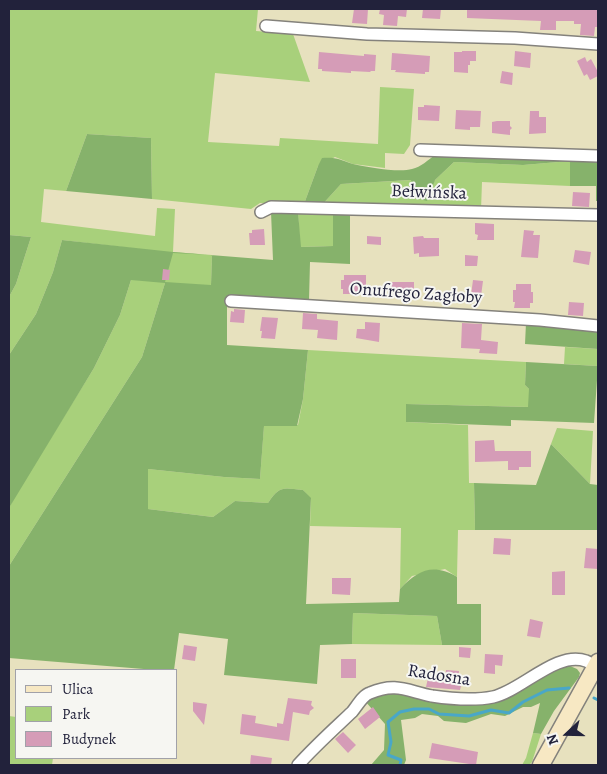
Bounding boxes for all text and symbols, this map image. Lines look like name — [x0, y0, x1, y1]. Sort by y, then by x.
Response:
street label: Bełwińska — [391, 181, 467, 205]
street label: Onufrego Zagłoby — [349, 279, 483, 309]
street label: Radosna — [406, 660, 472, 692]
legend — [15, 669, 178, 759]
text: Ulica — [62, 679, 93, 699]
text: Park — [62, 704, 90, 724]
north arrow — [542, 709, 592, 759]
text: Budynek — [62, 729, 116, 749]
text: N — [542, 731, 563, 748]

